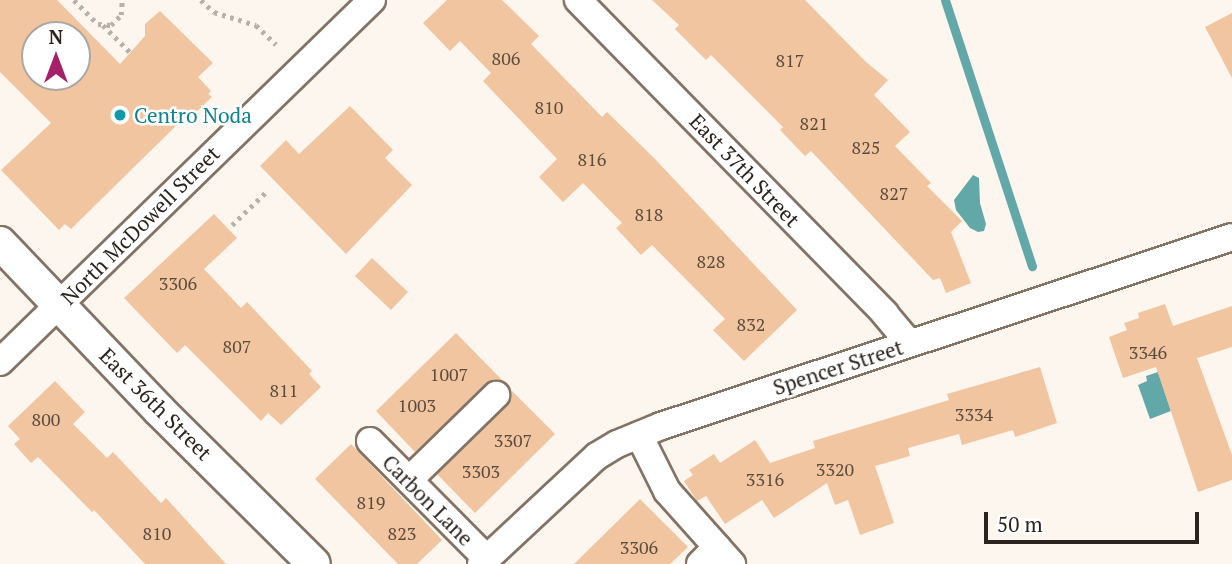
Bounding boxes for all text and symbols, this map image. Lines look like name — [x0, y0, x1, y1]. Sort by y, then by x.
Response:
north arrow — [21, 21, 91, 91]
text: N — [49, 24, 63, 49]
house number: 806 — [492, 47, 520, 69]
house number: 817 — [776, 49, 804, 71]
house number: 810 — [535, 96, 563, 118]
place label: Centro Noda — [134, 102, 252, 128]
marker: Centro Noda — [112, 107, 128, 123]
street label: East 37th Street — [685, 108, 805, 232]
house number: 821 — [800, 112, 828, 134]
house number: 825 — [852, 136, 880, 158]
street label: North McDowell Street — [55, 140, 225, 310]
house number: 816 — [578, 148, 606, 170]
house number: 827 — [880, 182, 908, 204]
house number: 818 — [635, 203, 663, 225]
house number: 828 — [697, 250, 725, 272]
house number: 3306 — [159, 272, 197, 294]
house number: 832 — [737, 313, 765, 335]
street label: Spencer Street — [770, 334, 906, 400]
house number: 807 — [223, 335, 251, 357]
house number: 3346 — [1129, 341, 1167, 363]
street label: East 36th Street — [95, 343, 217, 465]
house number: 1007 — [430, 363, 468, 385]
house number: 811 — [270, 379, 298, 401]
house number: 1003 — [398, 394, 436, 416]
house number: 3334 — [955, 403, 993, 425]
house number: 800 — [32, 408, 60, 430]
house number: 3307 — [494, 429, 532, 451]
street label: Carbon Lane — [377, 449, 479, 551]
house number: 3320 — [816, 458, 854, 480]
house number: 3303 — [462, 460, 500, 482]
house number: 3316 — [746, 468, 784, 490]
house number: 819 — [357, 491, 385, 513]
scale bar — [987, 498, 1202, 542]
text: 50 m — [997, 510, 1043, 538]
house number: 810 — [143, 522, 171, 544]
house number: 823 — [388, 522, 416, 544]
house number: 3306 — [620, 536, 658, 558]

